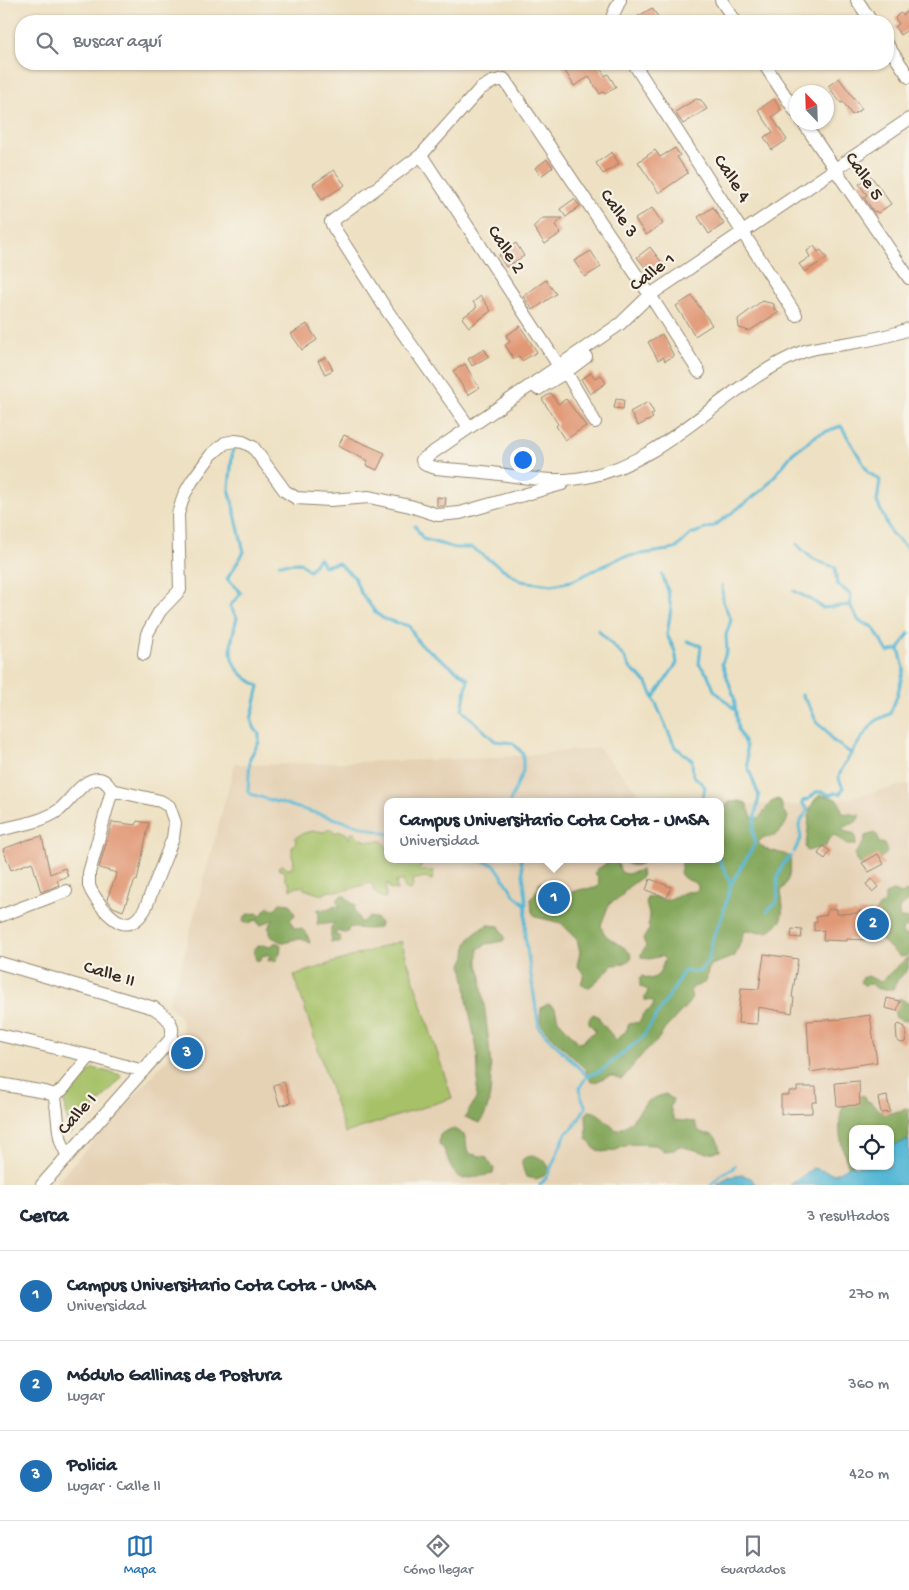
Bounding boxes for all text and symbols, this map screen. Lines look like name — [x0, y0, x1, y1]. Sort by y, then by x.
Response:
search box — [15, 15, 894, 70]
icon: search — [33, 29, 61, 57]
text: Buscar aquí — [73, 31, 162, 54]
north arrow — [789, 85, 834, 130]
street label: Calle 5 — [839, 148, 887, 206]
street label: Calle 4 — [707, 151, 755, 207]
street label: Calle 3 — [594, 185, 643, 243]
street label: Calle 2 — [481, 222, 529, 278]
street label: Calle 1 — [626, 248, 680, 298]
your location — [510, 447, 536, 473]
popup — [384, 798, 724, 863]
text: Campus Universitario Cota Cota - UMSA — [400, 810, 708, 833]
text: Universidad — [400, 833, 478, 852]
pin: 1 — [538, 879, 570, 917]
pin: 2 — [857, 905, 889, 943]
street label: Calle II — [80, 956, 138, 994]
pin: 3 — [171, 1034, 203, 1072]
street label: Calle I — [53, 1089, 103, 1141]
map controls — [849, 1125, 894, 1170]
button: locate — [849, 1125, 894, 1170]
text: Cerca — [20, 1205, 68, 1230]
text: 3 resultados — [807, 1208, 889, 1227]
text: Campus Universitario Cota Cota - UMSA — [67, 1275, 375, 1298]
text: 1 — [33, 1286, 39, 1305]
text: 270 m — [849, 1286, 889, 1305]
text: Universidad — [67, 1298, 145, 1317]
text: Módulo Gallinas de Postura — [67, 1365, 281, 1388]
text: 2 — [32, 1376, 40, 1395]
text: 360 m — [848, 1376, 889, 1395]
text: Lugar — [67, 1388, 104, 1407]
text: Policia — [67, 1455, 117, 1478]
text: 3 — [32, 1466, 40, 1485]
text: 420 m — [849, 1466, 889, 1485]
text: Lugar · Calle II — [67, 1478, 161, 1497]
tab: Mapa — [124, 1532, 156, 1579]
tab: Cómo llegar — [403, 1532, 473, 1579]
tab: Guardados — [720, 1532, 785, 1579]

